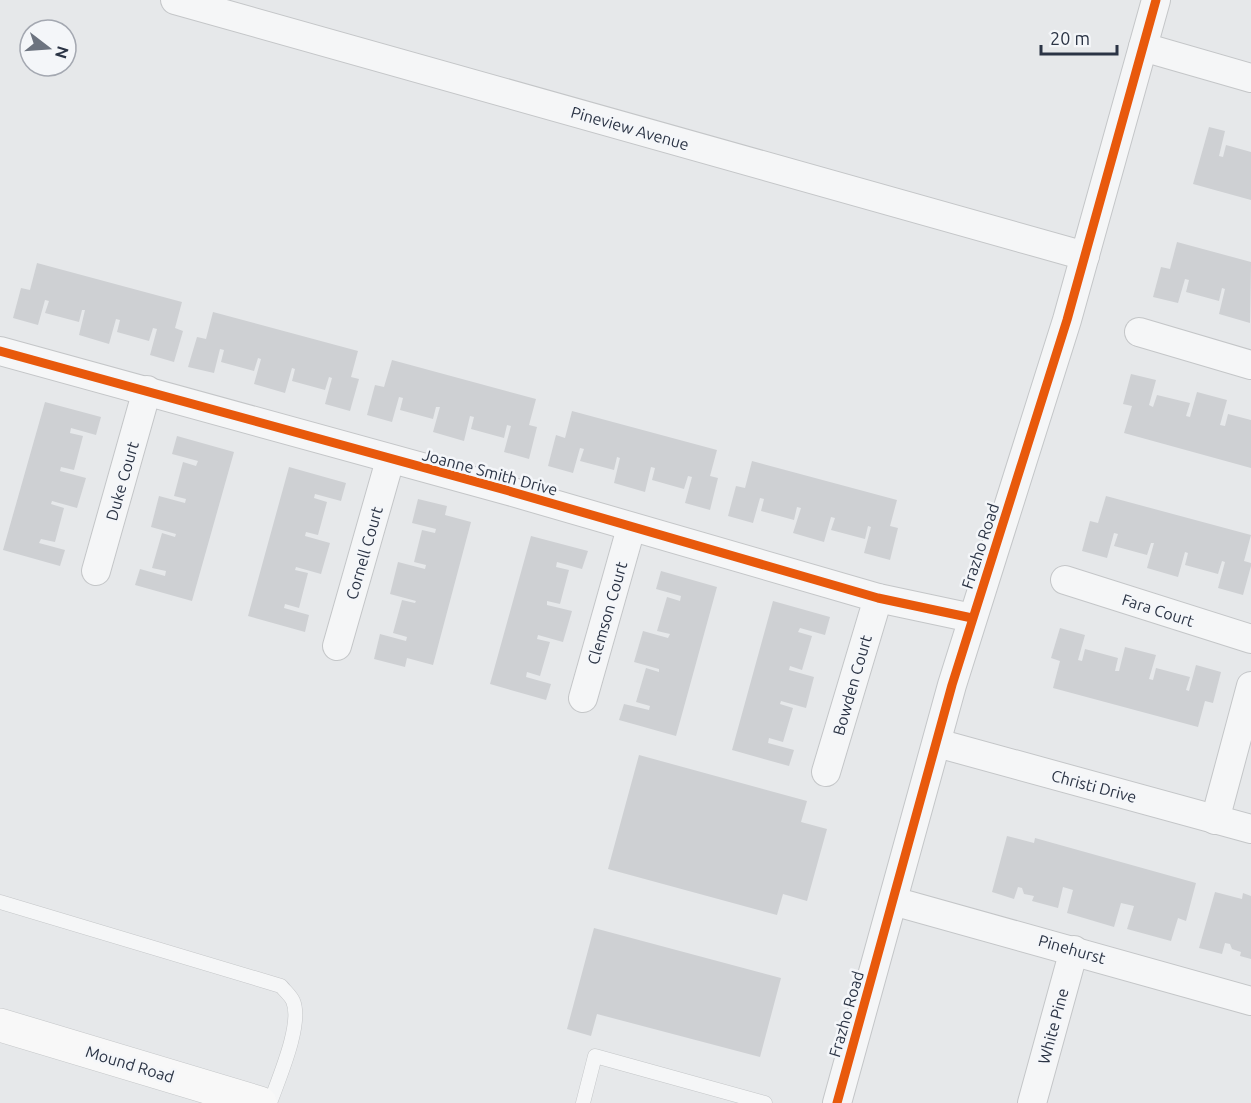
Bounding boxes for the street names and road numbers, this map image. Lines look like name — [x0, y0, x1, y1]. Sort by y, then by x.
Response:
street label: Pineview Avenue — [569, 103, 691, 153]
street label: Duke Court — [102, 439, 142, 523]
street label: Joanne Smith Drive — [420, 445, 560, 499]
street label: Frazho Road — [958, 501, 1002, 591]
street label: Cornell Court — [342, 504, 386, 602]
street label: Clemson Court — [584, 559, 631, 667]
street label: Fara Court — [1120, 590, 1197, 630]
street label: Bowden Court — [829, 632, 875, 737]
street label: Christi Drive — [1049, 766, 1139, 806]
street label: Pinehurst — [1036, 931, 1108, 967]
street label: Frazho Road — [825, 969, 867, 1059]
street label: White Pine — [1034, 986, 1072, 1066]
street label: Mound Road — [84, 1042, 176, 1086]

